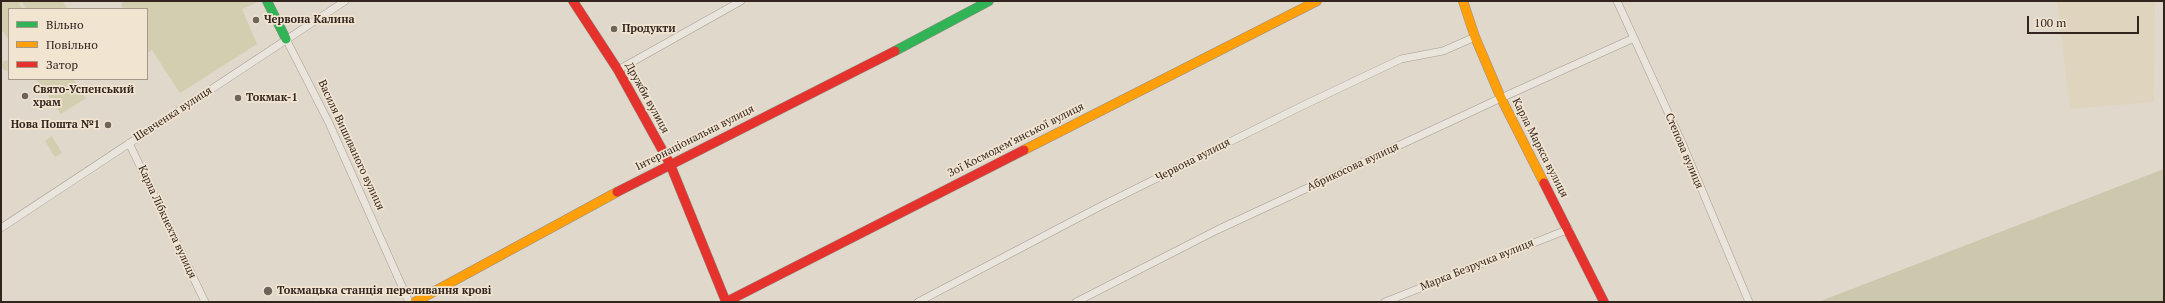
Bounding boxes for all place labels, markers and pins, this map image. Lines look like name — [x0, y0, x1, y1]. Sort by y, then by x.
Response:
place label: Червона Калина — [264, 13, 355, 27]
marker: Червона Калина — [251, 15, 261, 25]
place label: Продукти — [622, 22, 676, 36]
marker: Продукти — [609, 24, 619, 34]
place label: Свято-Успенський храм — [33, 83, 134, 109]
marker: Свято-Успенський храм — [20, 91, 30, 101]
place label: Токмак-1 — [246, 91, 298, 105]
marker: Токмак-1 — [233, 93, 243, 103]
place label: Нова Пошта №1 — [11, 118, 100, 132]
marker: Нова Пошта №1 — [103, 120, 113, 130]
place label: Токмацька станція переливання крові — [277, 284, 491, 298]
marker: Токмацька станція переливання крові — [262, 285, 274, 297]

